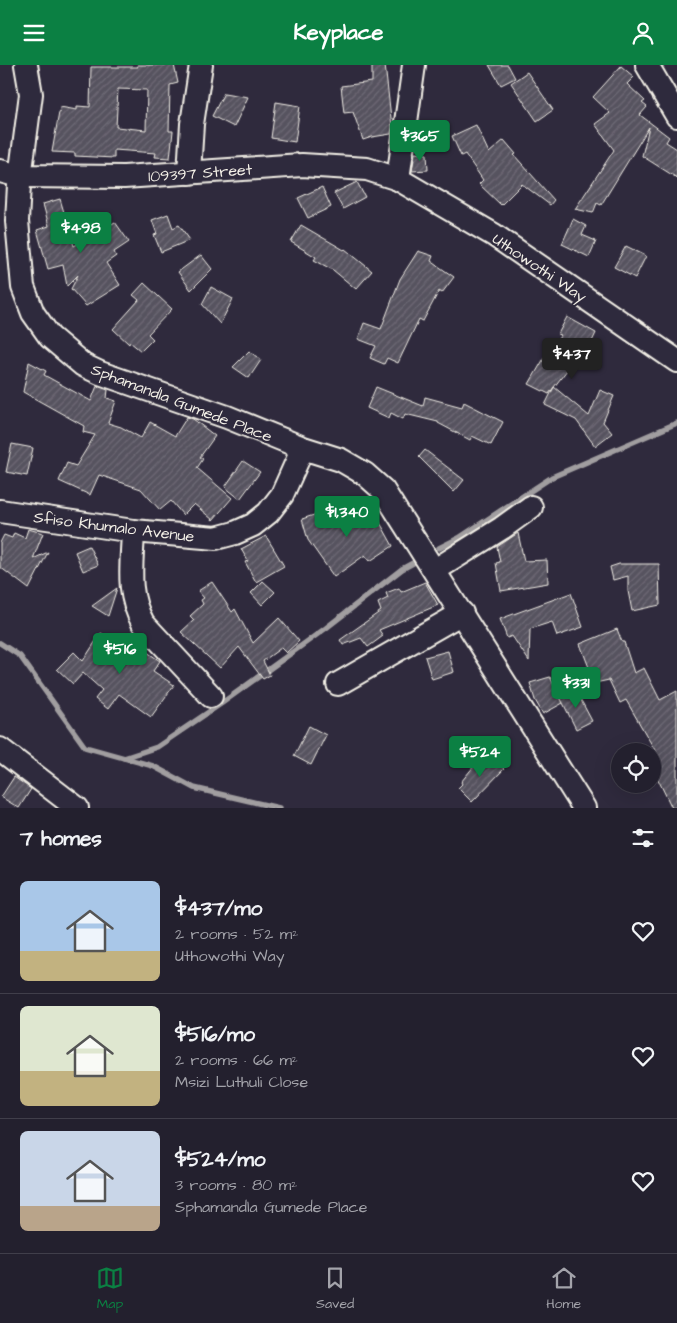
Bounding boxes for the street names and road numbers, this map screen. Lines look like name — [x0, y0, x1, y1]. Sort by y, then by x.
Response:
street label: 109397 Street — [147, 158, 253, 188]
street label: Uthowothi Way — [487, 228, 591, 309]
street label: Sphamandla Gumede Place — [88, 358, 276, 448]
street label: Sfiso Khumalo Avenue — [32, 506, 196, 548]

